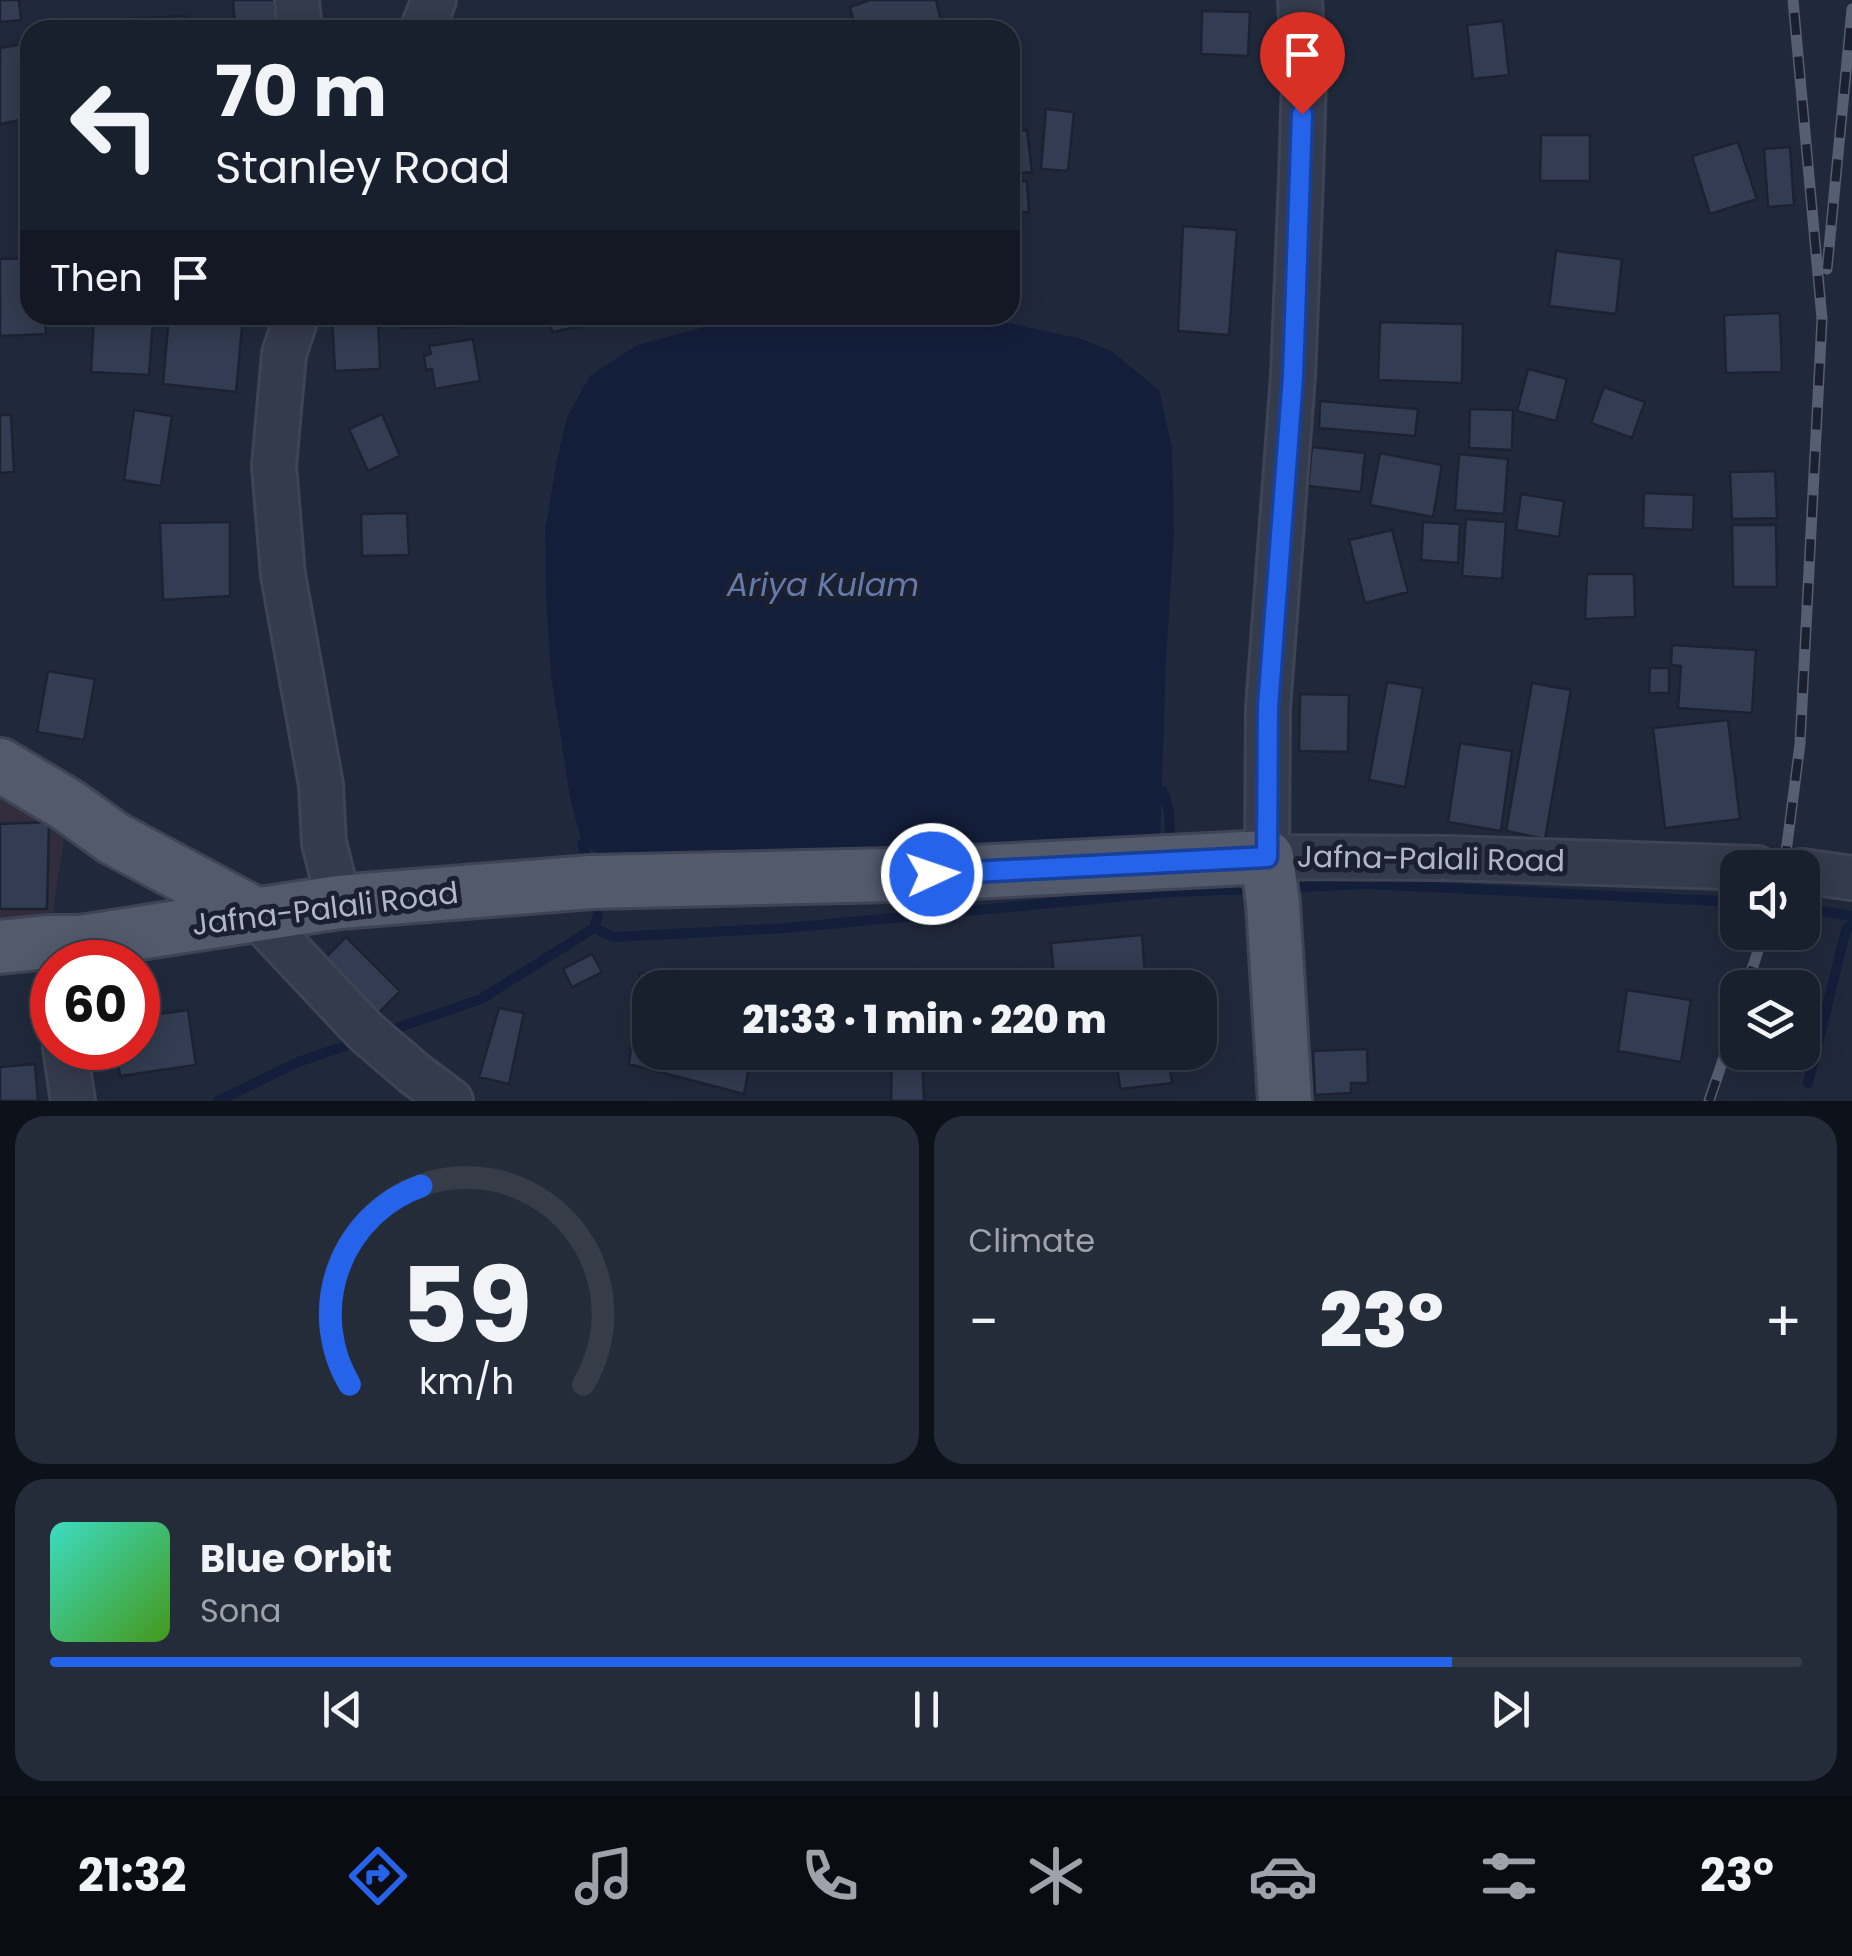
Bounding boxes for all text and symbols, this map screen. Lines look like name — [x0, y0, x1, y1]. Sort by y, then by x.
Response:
pin — [1260, 12, 1345, 115]
icon: arrive — [1275, 27, 1330, 82]
text: 70 m — [215, 42, 387, 141]
icon: left — [50, 60, 180, 190]
text: Stanley Road — [215, 136, 510, 199]
icon: arrive — [163, 250, 218, 305]
text: Then — [50, 251, 143, 304]
water label: Ariya Kulam — [726, 562, 919, 607]
position arrow — [880, 822, 984, 926]
street label: Jafna-Palali Road — [1297, 835, 1565, 882]
map controls — [1720, 850, 1820, 1070]
button: sound — [1720, 850, 1820, 950]
street label: Jafna-Palali Road — [189, 871, 461, 946]
speed limit sign: 60 — [30, 940, 160, 1070]
button: layers — [1720, 970, 1820, 1070]
text: 21:33 · 1 min · 220 m — [742, 993, 1107, 1046]
text: Climate — [969, 1218, 1095, 1263]
text: 59 — [401, 1233, 533, 1378]
text: 23° — [1319, 1268, 1444, 1373]
text: − — [969, 1283, 999, 1360]
text: + — [1764, 1283, 1802, 1360]
text: km/h — [419, 1356, 514, 1407]
text: Blue Orbit — [200, 1532, 392, 1585]
text: Sona — [200, 1588, 281, 1633]
icon: previous — [315, 1682, 370, 1737]
icon: pause — [899, 1682, 954, 1737]
icon: next — [1483, 1682, 1538, 1737]
icon: directions — [343, 1841, 413, 1911]
icon: music — [569, 1841, 639, 1911]
icon: phone — [795, 1841, 865, 1911]
icon: climate — [1021, 1841, 1091, 1911]
icon: car — [1248, 1841, 1318, 1911]
icon: filters — [1474, 1841, 1544, 1911]
text: 21:32 — [78, 1844, 186, 1907]
text: 23° — [1700, 1844, 1774, 1907]

